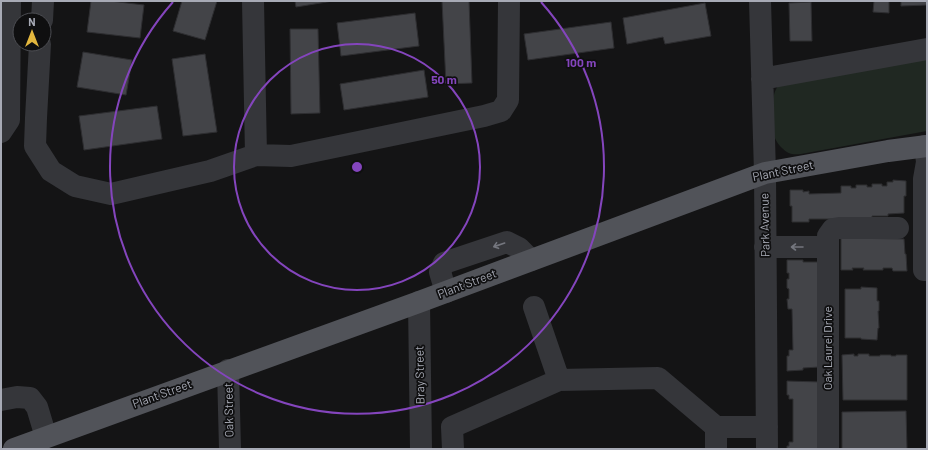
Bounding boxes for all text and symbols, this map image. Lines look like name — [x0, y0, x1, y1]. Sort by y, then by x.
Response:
north arrow — [12, 12, 52, 52]
text: N — [28, 15, 36, 28]
text: 100 m — [566, 55, 596, 69]
text: 50 m — [431, 72, 457, 86]
street label: Plant Street — [751, 157, 815, 183]
centre of rings — [350, 160, 364, 174]
street label: Park Avenue — [756, 193, 772, 257]
one-way arrow — [493, 241, 505, 249]
one-way arrow — [791, 243, 804, 251]
street label: Plant Street — [435, 265, 498, 301]
street label: Oak Laurel Drive — [820, 306, 834, 390]
street label: Bray Street — [411, 346, 427, 404]
street label: Plant Street — [130, 376, 193, 410]
street label: Oak Street — [221, 383, 235, 437]

